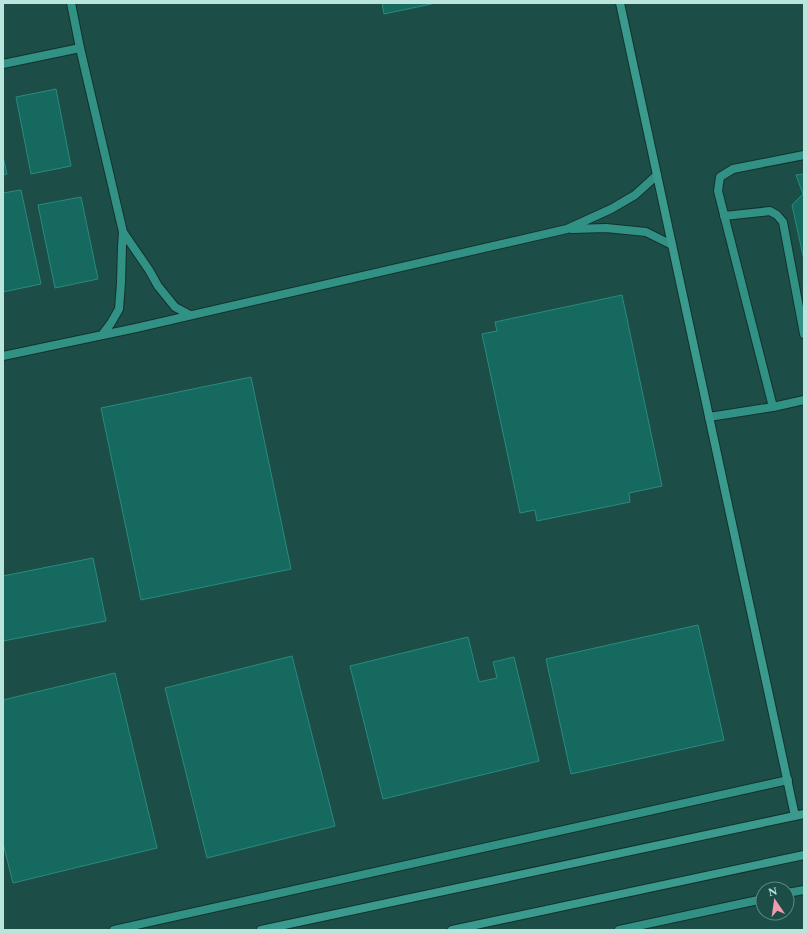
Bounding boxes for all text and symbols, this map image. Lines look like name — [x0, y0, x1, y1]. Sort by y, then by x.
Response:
north arrow — [755, 881, 795, 921]
text: N — [767, 882, 779, 901]

